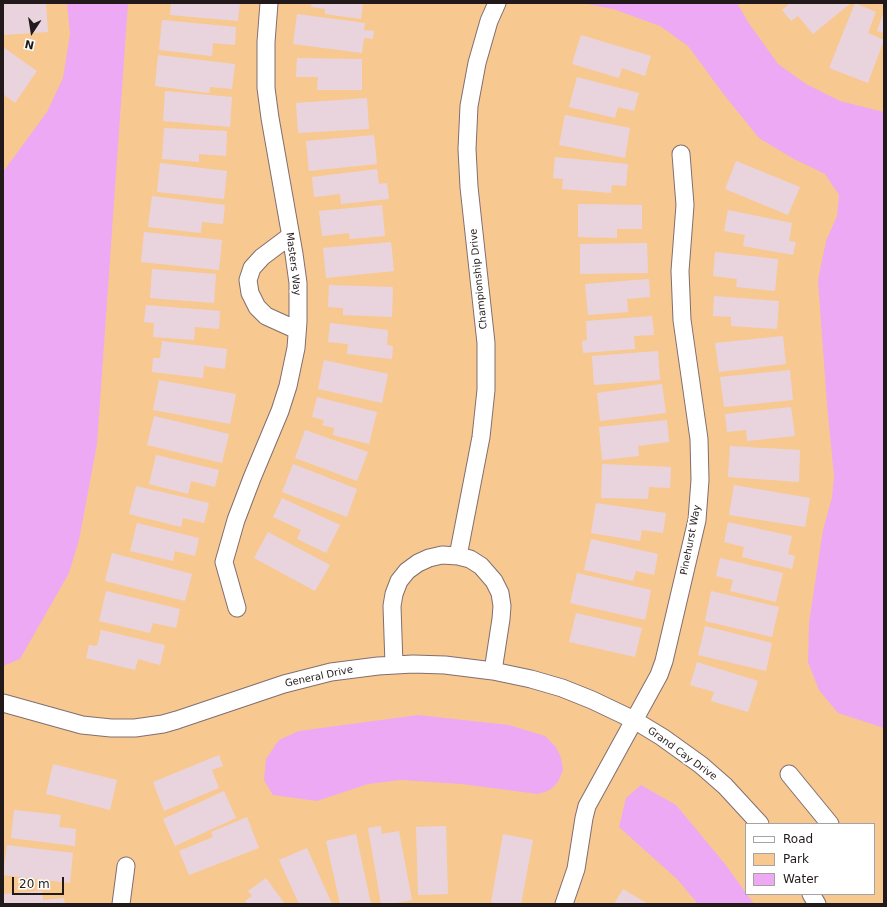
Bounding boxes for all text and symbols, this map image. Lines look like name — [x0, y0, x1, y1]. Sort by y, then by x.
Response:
north arrow — [12, 12, 52, 52]
text: N — [24, 37, 35, 52]
street label: Championship Drive — [468, 228, 490, 330]
street label: Masters Way — [283, 232, 303, 296]
street label: Pinehurst Way — [678, 504, 704, 576]
street label: General Drive — [284, 664, 354, 690]
street label: Grand Cay Drive — [645, 725, 719, 783]
legend — [745, 823, 875, 895]
text: Road — [783, 832, 813, 846]
text: Park — [783, 852, 809, 866]
scale bar — [14, 869, 66, 895]
text: Water — [783, 872, 818, 886]
text: 20 m — [19, 877, 50, 891]

